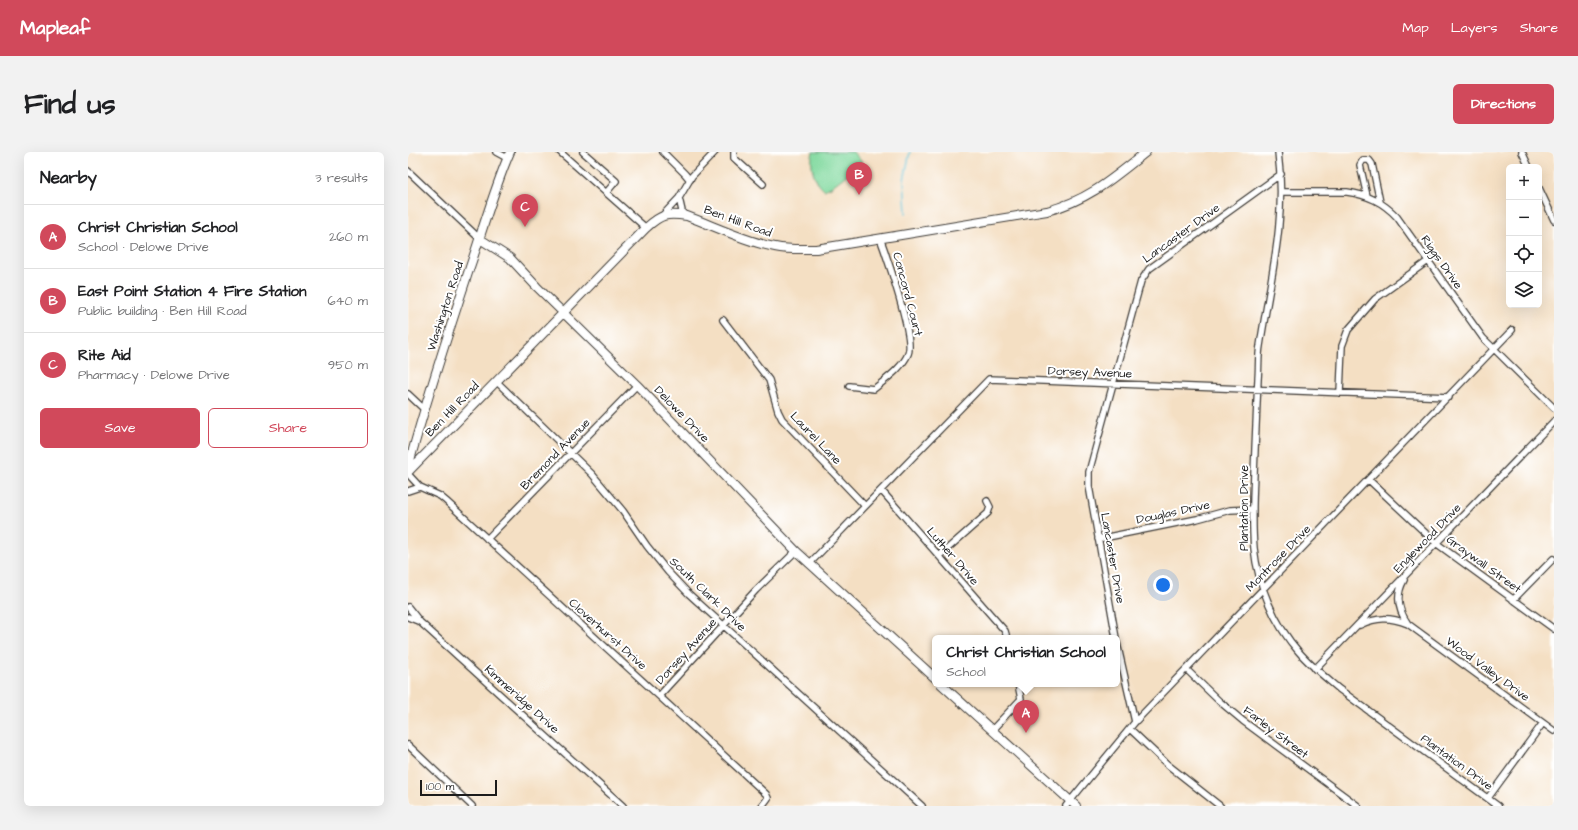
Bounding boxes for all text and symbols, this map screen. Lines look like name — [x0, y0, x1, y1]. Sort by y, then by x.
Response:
text: Mapleaf — [20, 15, 90, 42]
text: Map — [1402, 18, 1429, 38]
text: Layers — [1451, 18, 1498, 38]
text: Share — [1520, 18, 1558, 38]
button: Directions — [1453, 84, 1554, 124]
text: Find us — [24, 85, 115, 124]
pin: B — [846, 162, 872, 195]
map controls — [1506, 164, 1542, 308]
button: + — [1506, 164, 1542, 200]
text: Nearby — [40, 166, 97, 190]
text: 3 results — [315, 169, 368, 187]
pin: C — [512, 194, 538, 227]
street label: Lancaster Drive — [1139, 199, 1224, 267]
button: − — [1506, 200, 1542, 236]
street label: Ben Hill Road — [702, 201, 774, 242]
text: Christ Christian School — [78, 217, 238, 238]
text: A — [49, 228, 57, 246]
text: 260 m — [329, 228, 368, 246]
street label: Riggs Drive — [1416, 232, 1467, 294]
button: locate — [1506, 236, 1542, 272]
text: School · Delowe Drive — [78, 238, 209, 256]
street label: Concord Court — [888, 250, 927, 338]
street label: Washington Road — [423, 259, 469, 353]
button: layers — [1506, 272, 1542, 308]
text: East Point Station 4 Fire Station — [78, 281, 306, 302]
text: B — [48, 292, 58, 310]
text: 640 m — [327, 292, 368, 310]
text: Public building · Ben Hill Road — [78, 302, 247, 320]
text: Rite Aid — [78, 345, 131, 366]
text: C — [48, 356, 58, 374]
text: 950 m — [328, 356, 368, 374]
street label: Dorsey Avenue — [1048, 363, 1133, 383]
text: Pharmacy · Delowe Drive — [78, 366, 230, 384]
street label: Ben Hill Road — [422, 378, 483, 441]
street label: Delowe Drive — [650, 382, 713, 447]
button: Save — [40, 408, 200, 448]
button: Share — [208, 408, 368, 448]
street label: Laurel Lane — [786, 408, 845, 469]
street label: Bremond Avenue — [517, 414, 594, 494]
street label: Plantation Drive — [1236, 465, 1253, 551]
street label: Douglas Drive — [1135, 496, 1212, 530]
street label: Englewood Drive — [1390, 499, 1466, 578]
street label: Lancaster Drive — [1096, 511, 1129, 605]
street label: Montrose Drive — [1242, 521, 1315, 596]
street label: Luther Drive — [923, 524, 983, 589]
street label: Graywall Street — [1442, 531, 1525, 598]
street label: South Clark Drive — [666, 553, 750, 636]
your location — [1153, 575, 1173, 595]
street label: Cloverhurst Drive — [565, 595, 651, 674]
street label: Dorsey Avenue — [652, 614, 722, 689]
street label: Wood Valley Drive — [1442, 633, 1534, 707]
popup — [932, 635, 1120, 687]
text: Christ Christian School — [946, 642, 1106, 663]
street label: Kimmeridge Drive — [480, 661, 563, 739]
text: School — [946, 663, 986, 681]
pin: A — [1013, 700, 1039, 733]
street label: Farley Street — [1239, 702, 1312, 763]
street label: Plantation Drive — [1417, 730, 1497, 795]
scale bar — [420, 778, 497, 797]
text: 100 m — [426, 779, 454, 794]

